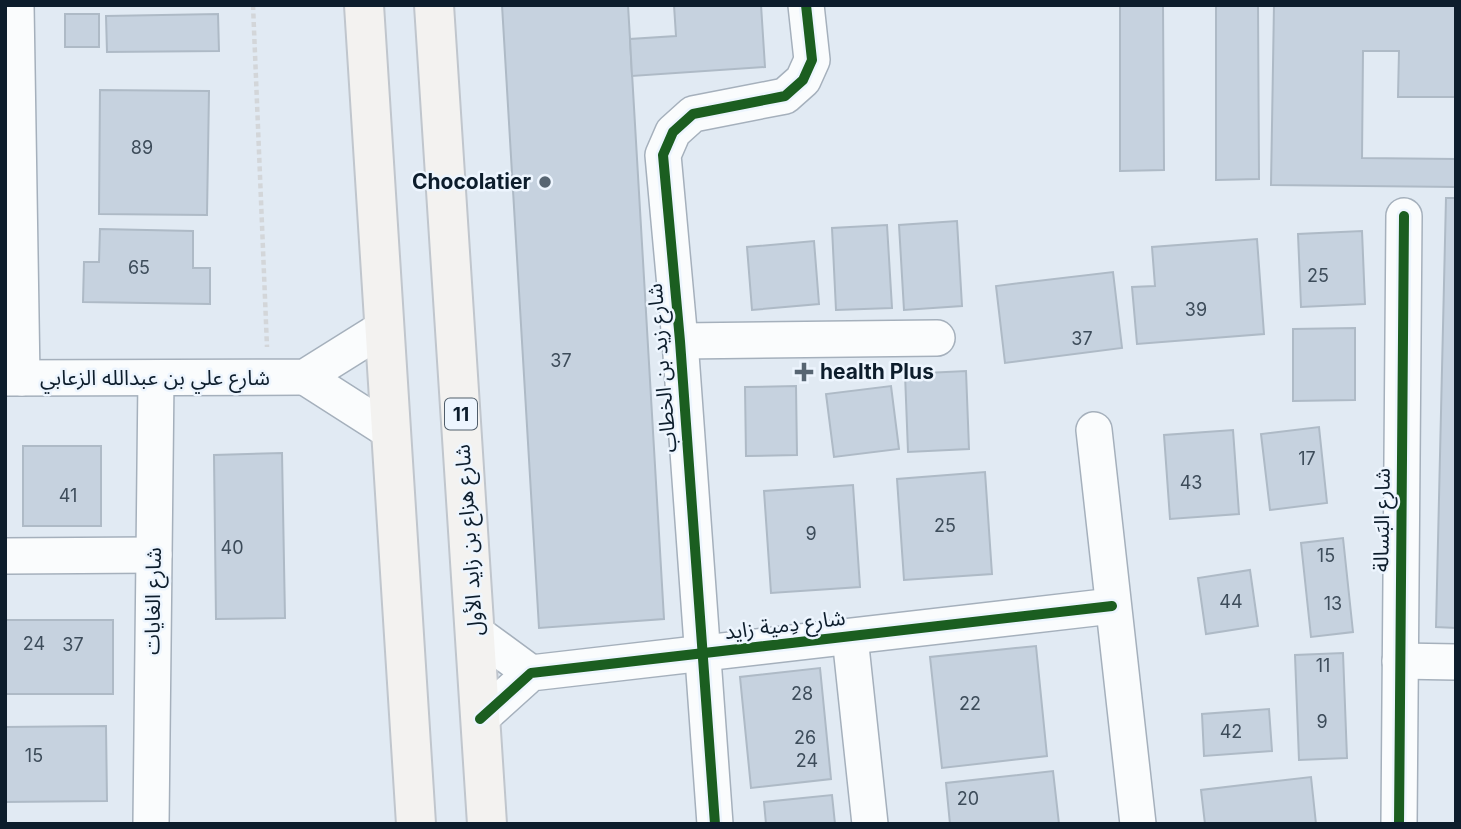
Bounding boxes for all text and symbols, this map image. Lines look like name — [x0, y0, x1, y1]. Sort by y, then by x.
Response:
house number: 89 — [131, 137, 153, 158]
place label: Chocolatier — [412, 169, 531, 194]
marker: Chocolatier — [537, 174, 553, 190]
house number: 65 — [128, 257, 150, 278]
house number: 25 — [1307, 265, 1329, 286]
street label: شارع زيد بن الخطاب — [642, 282, 684, 454]
house number: 39 — [1185, 299, 1207, 320]
house number: 37 — [1071, 328, 1093, 349]
house number: 37 — [550, 350, 572, 371]
place label: health Plus — [820, 359, 934, 384]
marker: health Plus — [794, 362, 814, 382]
street label: شارع علي بن عبدالله الزعابي — [40, 365, 270, 394]
road number: 11 — [445, 398, 477, 430]
street label: شارع هزاع بن زايد الأول — [449, 443, 491, 637]
house number: 17 — [1298, 448, 1316, 469]
street label: شارع البَسالة — [1368, 468, 1398, 572]
house number: 43 — [1180, 472, 1202, 493]
house number: 41 — [59, 485, 77, 506]
house number: 25 — [934, 515, 956, 536]
house number: 9 — [805, 523, 817, 544]
house number: 40 — [221, 537, 243, 558]
house number: 15 — [1317, 545, 1335, 566]
street label: شارع الغايات — [139, 547, 169, 655]
house number: 44 — [1219, 591, 1243, 612]
house number: 13 — [1324, 593, 1342, 614]
street label: شارع دِمية زايد — [723, 605, 847, 647]
house number: 24 — [23, 633, 45, 654]
house number: 37 — [62, 634, 84, 655]
house number: 11 — [1316, 655, 1330, 676]
house number: 28 — [791, 683, 813, 704]
house number: 22 — [959, 693, 981, 714]
house number: 9 — [1316, 711, 1328, 732]
house number: 42 — [1220, 721, 1242, 742]
house number: 26 — [794, 727, 816, 748]
house number: 15 — [25, 745, 43, 766]
house number: 24 — [796, 750, 818, 771]
house number: 20 — [957, 788, 979, 809]

